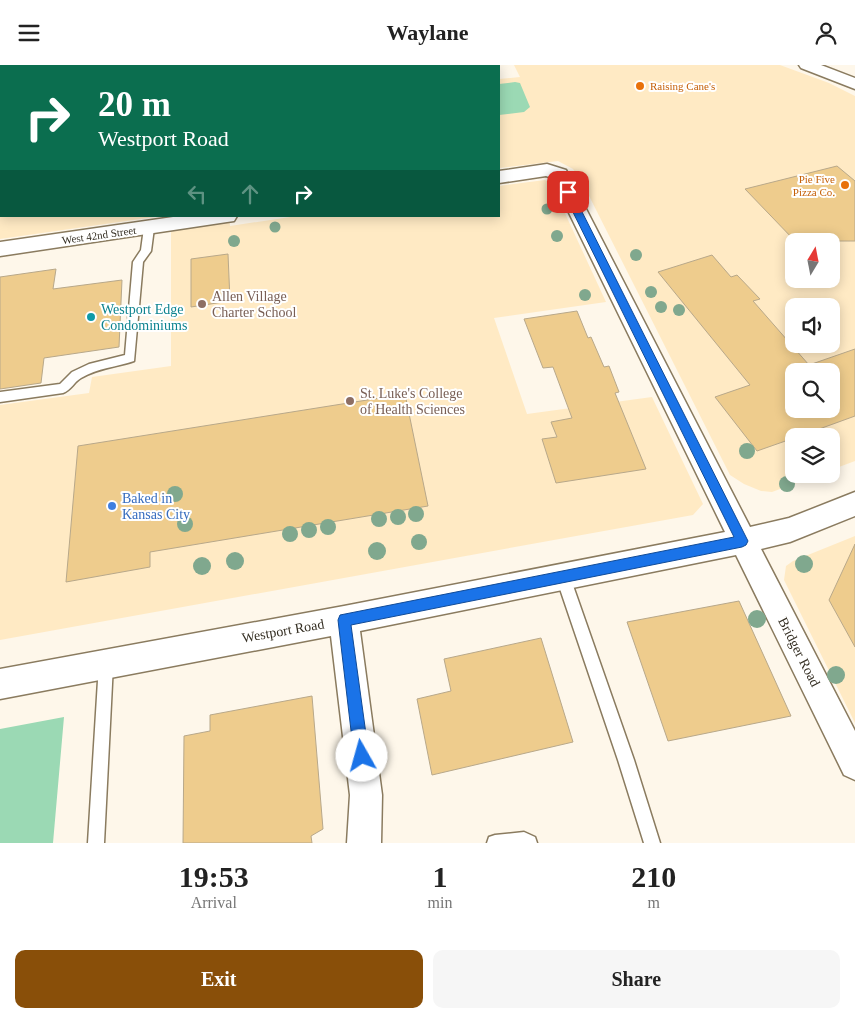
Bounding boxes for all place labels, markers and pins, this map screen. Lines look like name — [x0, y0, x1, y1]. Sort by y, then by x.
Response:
marker: Raising Cane's — [634, 80, 646, 92]
place label: Raising Cane's — [650, 80, 715, 92]
pin — [547, 171, 589, 213]
place label: Pie Five Pizza Co. — [793, 173, 835, 198]
marker: Pie Five Pizza Co. — [839, 179, 851, 191]
place label: Allen Village Charter School — [212, 289, 296, 320]
marker: Allen Village Charter School — [196, 298, 208, 310]
place label: Westport Edge Condominiums — [101, 302, 187, 333]
marker: Westport Edge Condominiums — [85, 311, 97, 323]
place label: St. Luke's College of Health Sciences — [360, 386, 465, 417]
marker: St. Luke's College of Health Sciences — [344, 395, 356, 407]
place label: Baked in Kansas City — [122, 491, 190, 522]
marker: Baked in Kansas City — [106, 500, 118, 512]

